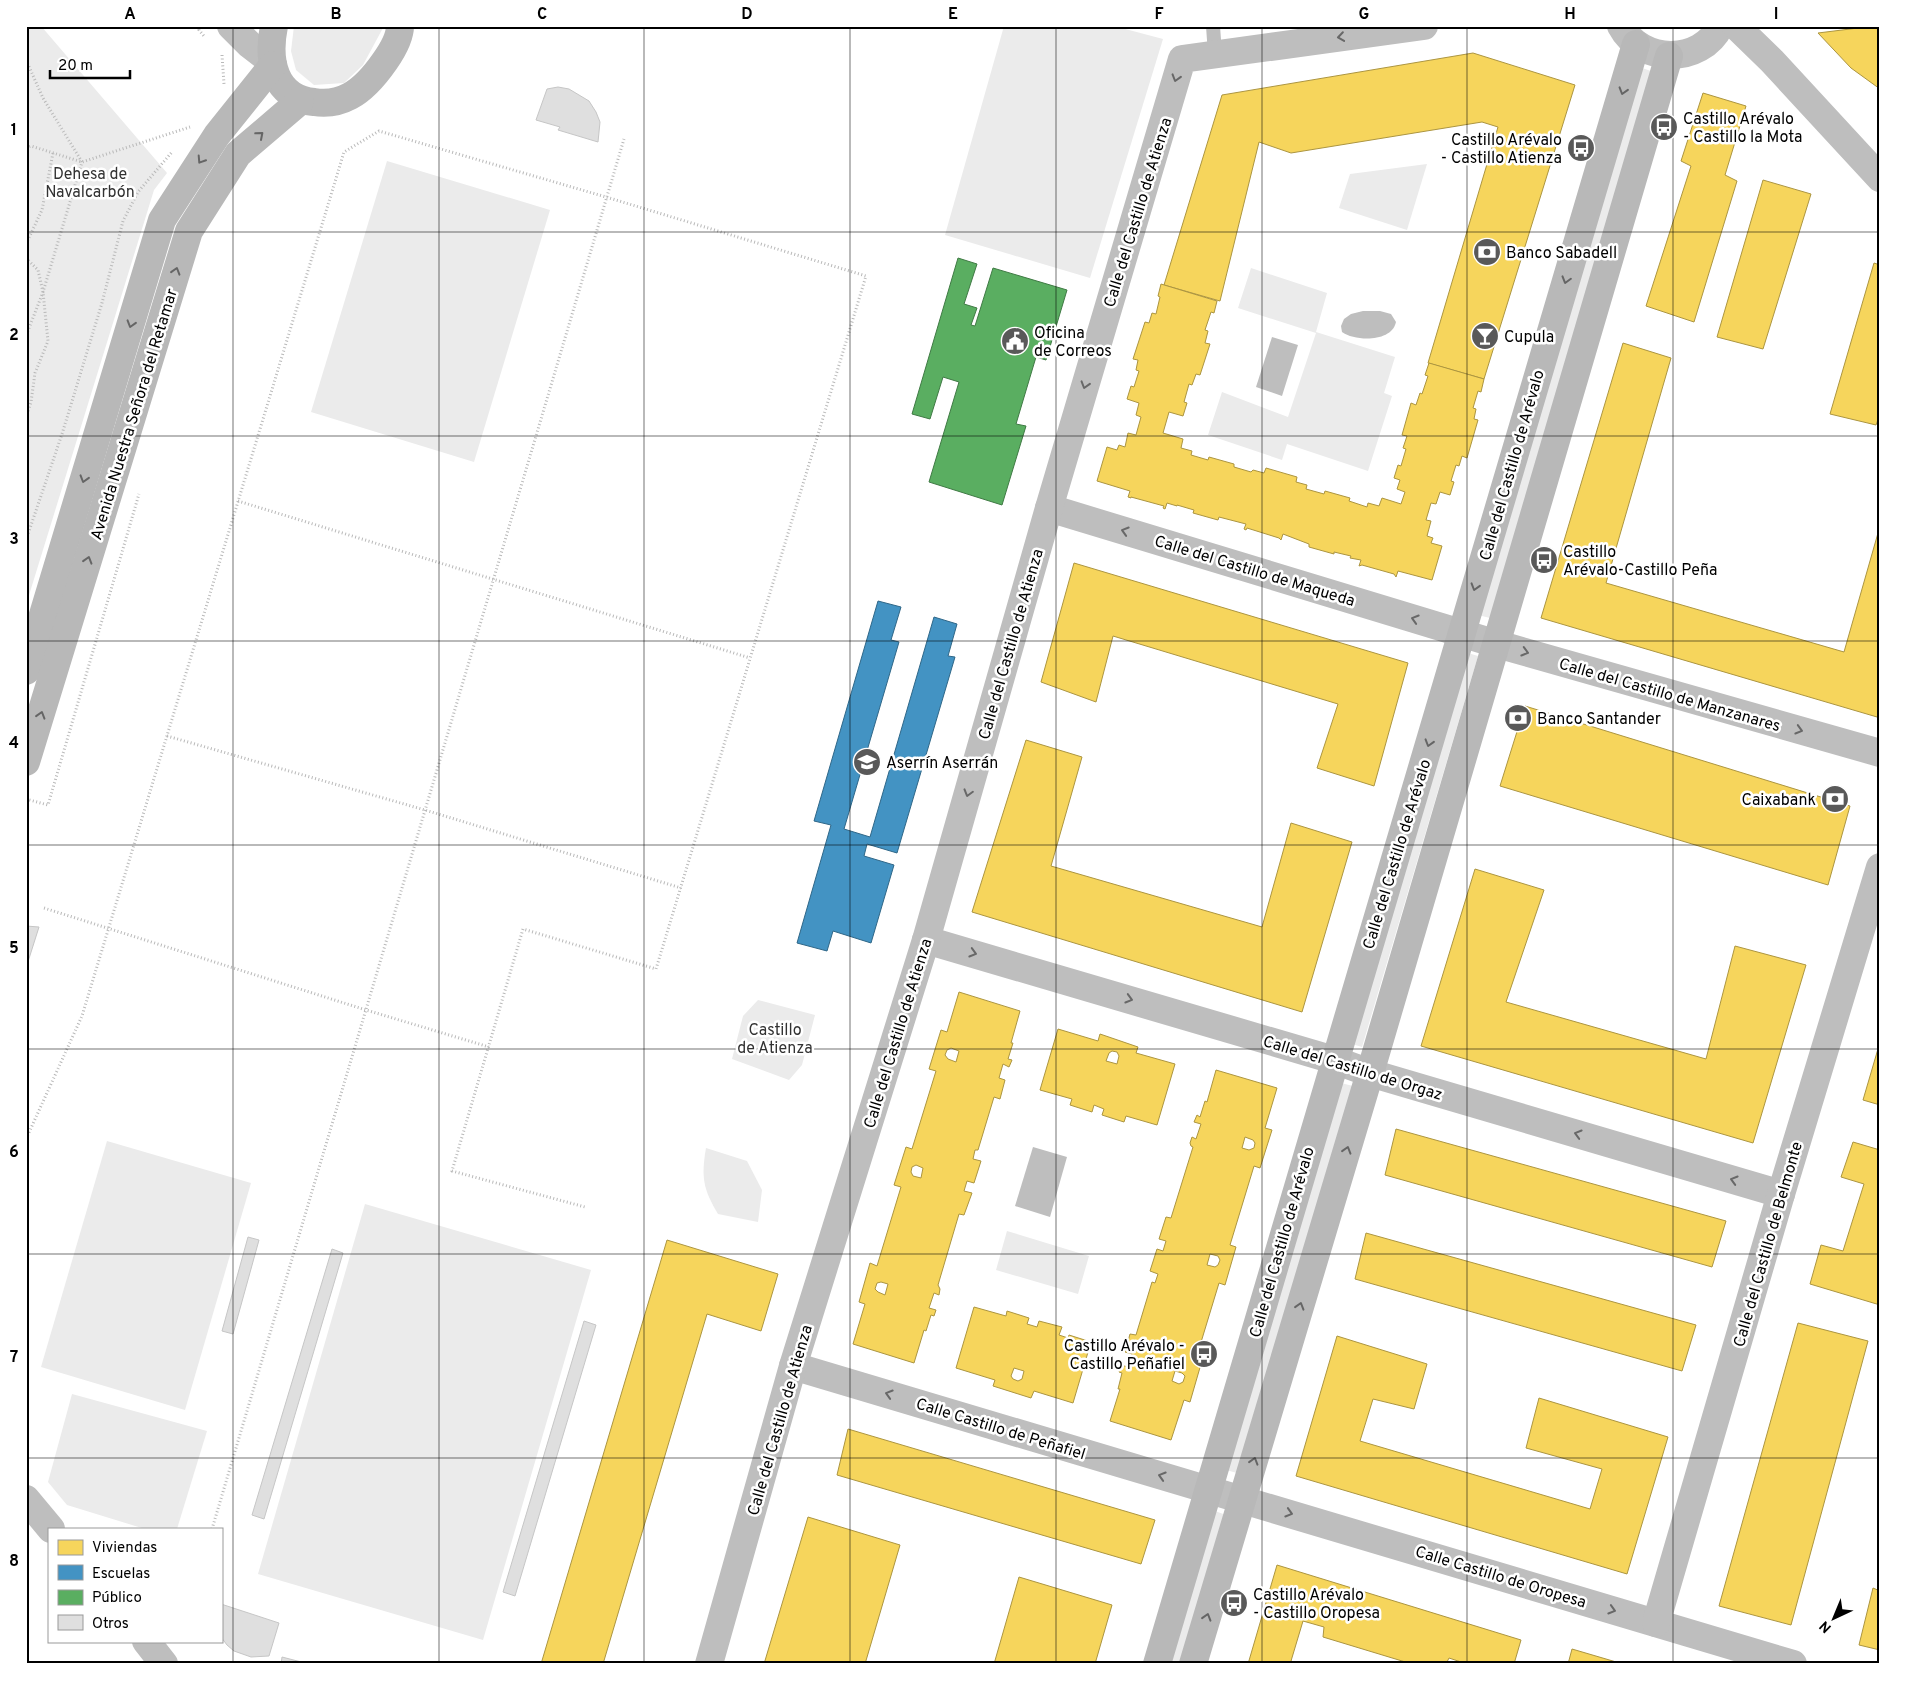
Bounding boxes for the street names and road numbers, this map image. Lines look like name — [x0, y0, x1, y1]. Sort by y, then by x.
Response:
street label: Calle del Castillo de Atienza — [1100, 115, 1177, 310]
street label: Avenida Nuestra Señora del Retamar — [87, 286, 183, 543]
street label: Calle del Castillo de Arévalo — [1476, 368, 1550, 563]
street label: Calle del Castillo de Maqueda — [1152, 532, 1357, 612]
street label: Calle del Castillo de Atienza — [975, 547, 1049, 742]
street label: Calle del Castillo de Manzanares — [1556, 655, 1783, 737]
street label: Calle del Castillo de Arévalo — [1359, 757, 1436, 952]
street label: Calle del Castillo de Atienza — [860, 936, 937, 1131]
street label: Calle del Castillo de Orgaz — [1260, 1032, 1445, 1106]
street label: Calle del Castillo de Belmonte — [1730, 1140, 1808, 1350]
street label: Calle del Castillo de Arévalo — [1246, 1145, 1320, 1340]
street label: Calle del Castillo de Atienza — [744, 1323, 818, 1518]
street label: Calle Castillo de Peñafiel — [913, 1395, 1088, 1465]
street label: Calle Castillo de Oropesa — [1412, 1542, 1588, 1613]

